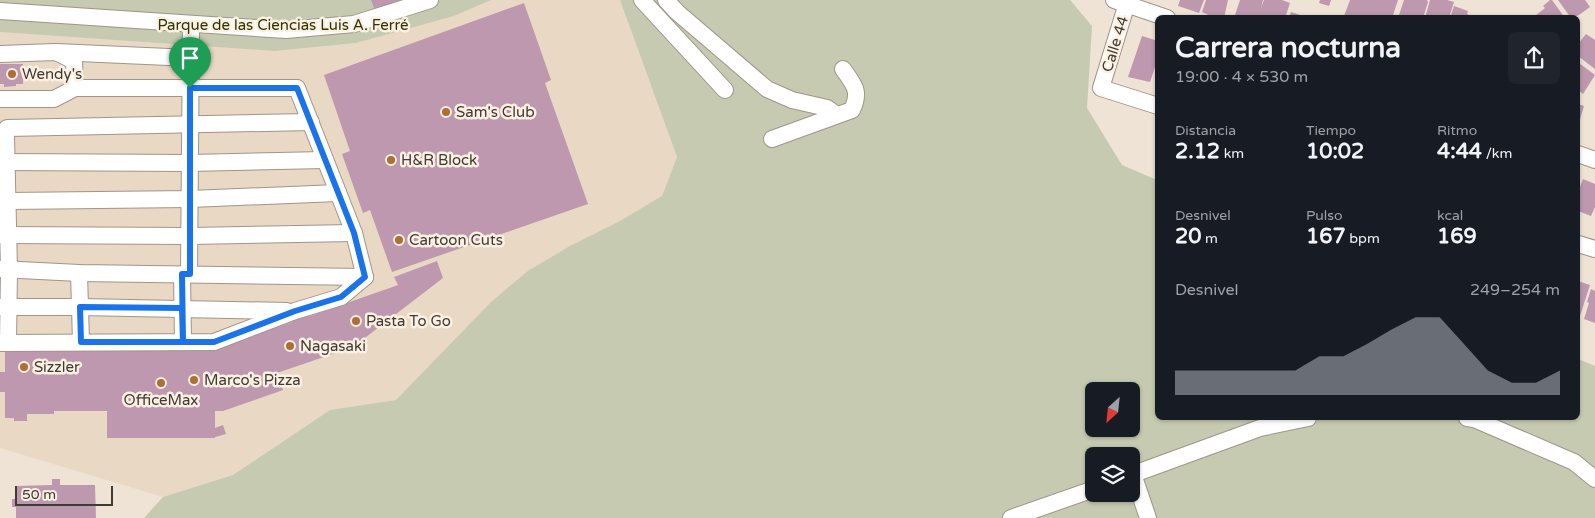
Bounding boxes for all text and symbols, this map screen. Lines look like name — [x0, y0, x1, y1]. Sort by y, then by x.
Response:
street label: Calle 44 — [1098, 14, 1132, 74]
park label: Parque de las Ciencias Luis A. Ferré — [157, 16, 409, 34]
text: Carrera nocturna — [1175, 31, 1401, 65]
button: share — [1508, 32, 1560, 84]
pin — [169, 37, 211, 88]
icon: arrive — [176, 44, 204, 72]
place label: Wendy's — [22, 65, 82, 83]
text: 19:00 · 4 × 530 m — [1175, 67, 1308, 87]
marker: Wendy's — [6, 68, 18, 80]
place label: Sam's Club — [456, 103, 535, 121]
marker: Sam's Club — [440, 106, 452, 118]
text: Distancia — [1175, 122, 1236, 139]
text: Tiempo — [1306, 122, 1356, 139]
text: Ritmo — [1437, 122, 1477, 139]
text: 2.12 — [1175, 139, 1220, 164]
text: 10:02 — [1306, 139, 1364, 164]
text: 4:44 — [1437, 139, 1482, 164]
text: km — [1220, 145, 1244, 162]
text: /km — [1482, 145, 1512, 162]
place label: H&R Block — [401, 151, 477, 169]
marker: H&R Block — [385, 154, 397, 166]
text: Desnivel — [1175, 207, 1231, 224]
text: Pulso — [1306, 207, 1343, 224]
text: kcal — [1437, 207, 1463, 224]
text: 20 — [1175, 224, 1201, 249]
text: 167 — [1306, 224, 1346, 249]
text: 169 — [1437, 224, 1477, 249]
text: m — [1201, 230, 1218, 247]
text: bpm — [1346, 230, 1380, 247]
place label: Cartoon Cuts — [409, 231, 503, 249]
marker: Cartoon Cuts — [393, 234, 405, 246]
text: Desnivel — [1175, 280, 1239, 300]
text: 249–254 m — [1470, 280, 1560, 300]
place label: Pasta To Go — [366, 312, 451, 330]
marker: Pasta To Go — [350, 315, 362, 327]
place label: Nagasaki — [300, 337, 366, 355]
marker: Nagasaki — [284, 340, 296, 352]
place label: Sizzler — [34, 358, 80, 376]
marker: Sizzler — [18, 361, 30, 373]
place label: Marco's Pizza — [204, 371, 301, 389]
marker: Marco's Pizza — [188, 374, 200, 386]
marker: OfficeMax — [155, 377, 167, 389]
north arrow — [1085, 382, 1140, 438]
map controls — [1085, 382, 1140, 502]
place label: OfficeMax — [124, 391, 198, 409]
button: layers — [1085, 447, 1140, 502]
scale bar — [15, 483, 112, 506]
text: 50 m — [22, 486, 56, 503]

